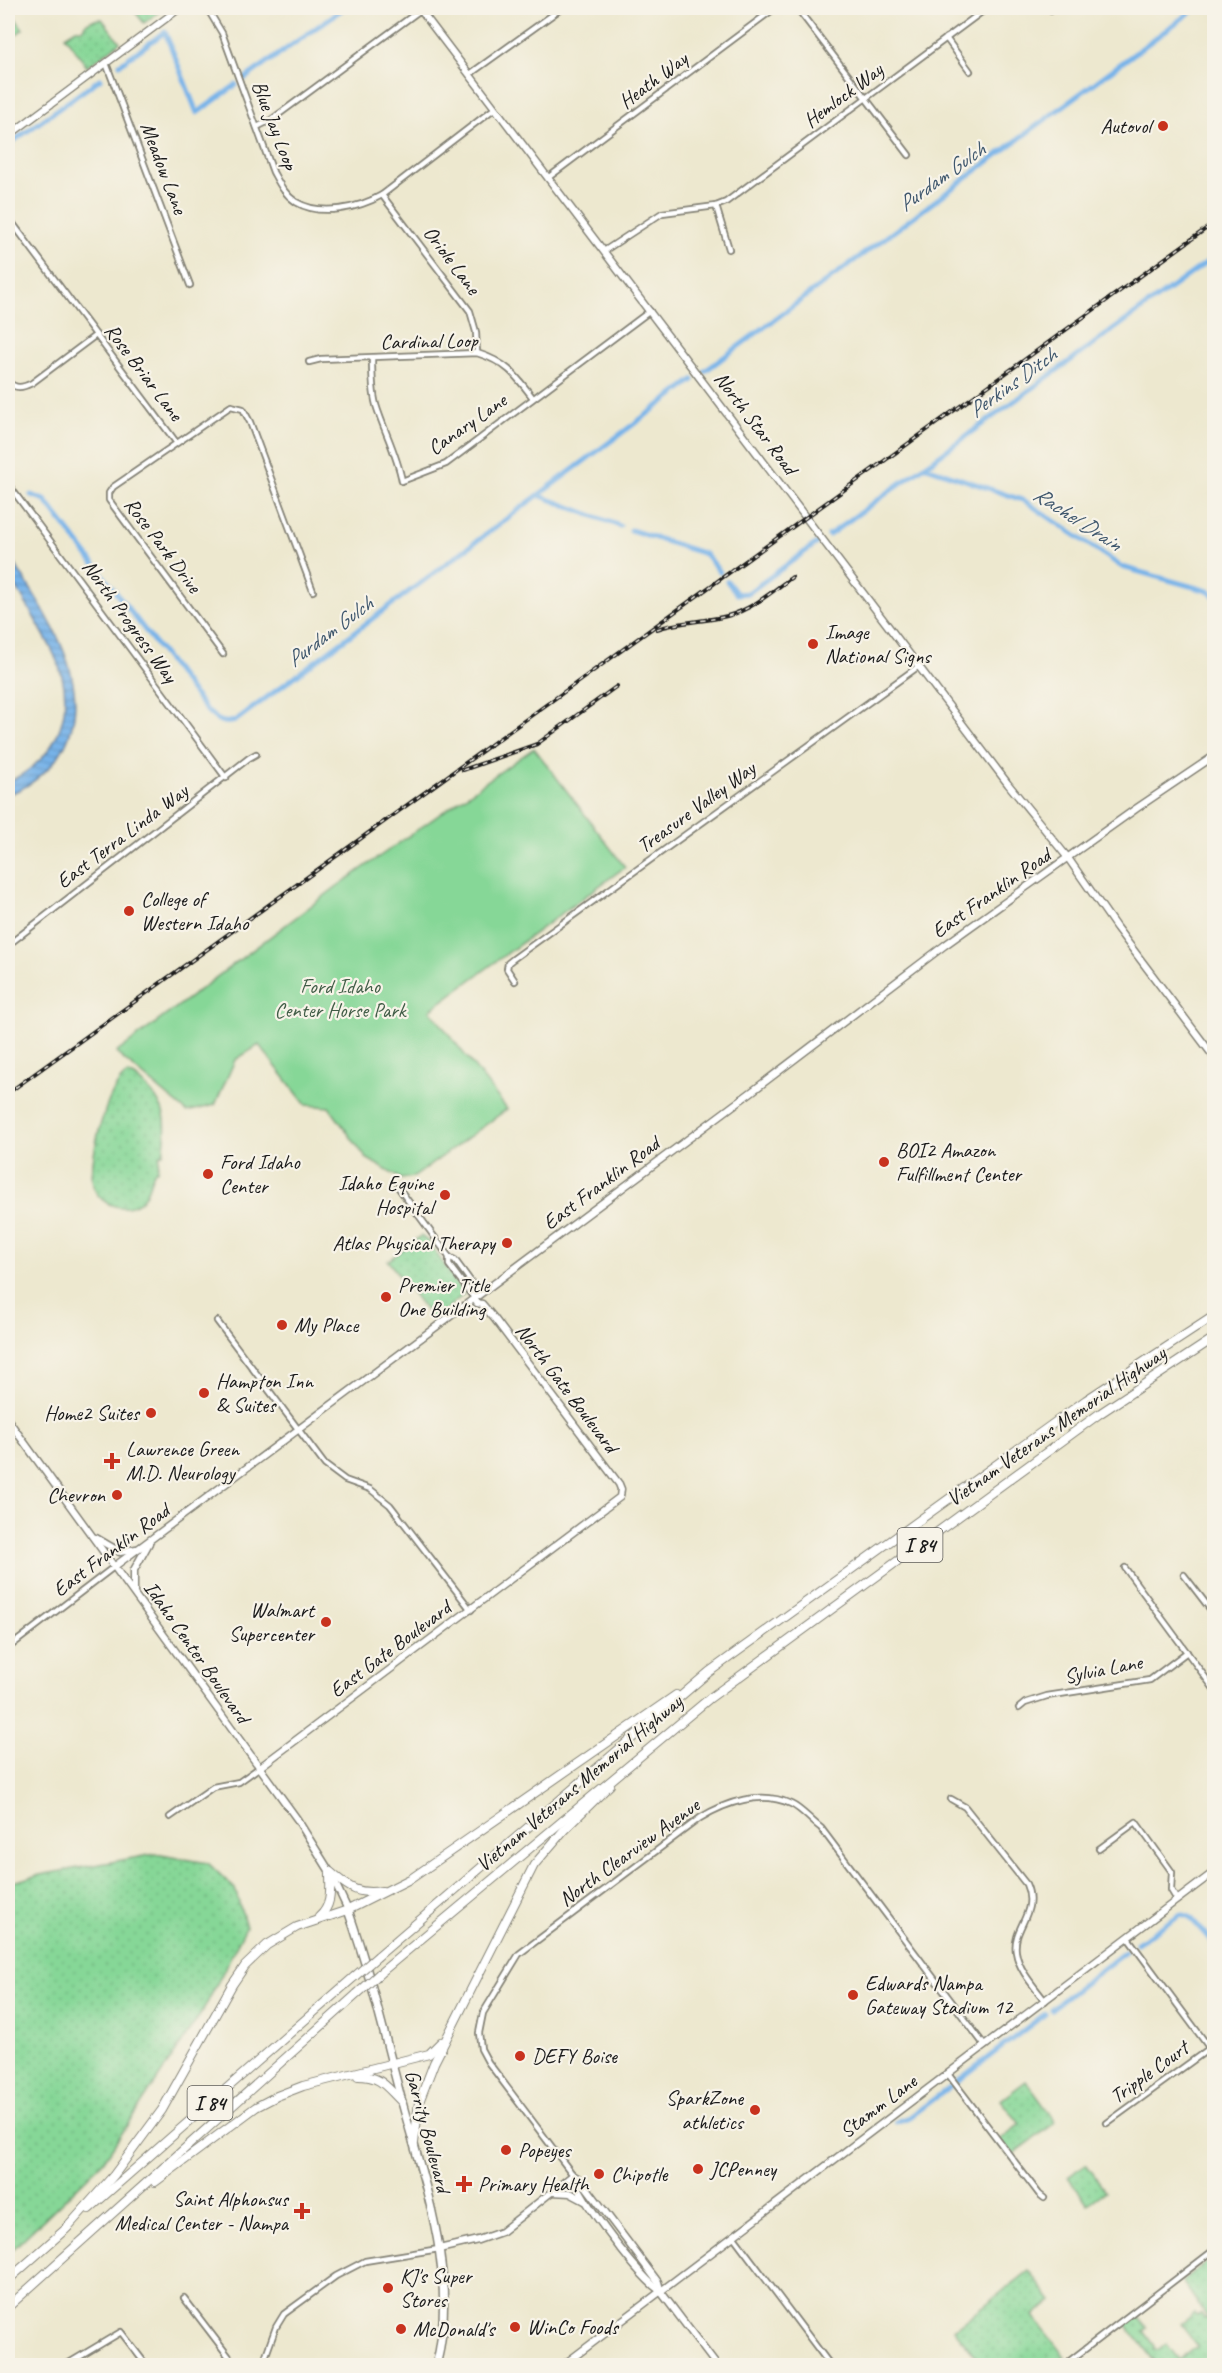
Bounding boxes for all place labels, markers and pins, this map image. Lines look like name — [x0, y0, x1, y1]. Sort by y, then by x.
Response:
place label: Autovol — [1101, 113, 1154, 139]
marker: Autovol — [1156, 119, 1170, 133]
place label: Image National Signs — [825, 619, 932, 669]
marker: Image National Signs — [806, 637, 820, 651]
place label: College of Western Idaho — [141, 886, 250, 936]
marker: College of Western Idaho — [122, 904, 136, 918]
place label: BOI2 Amazon Fulfillment Center — [896, 1137, 1023, 1187]
place label: Ford Idaho Center — [220, 1149, 301, 1199]
marker: BOI2 Amazon Fulfillment Center — [877, 1155, 891, 1169]
marker: Ford Idaho Center — [201, 1167, 215, 1181]
place label: Idaho Equine Hospital — [338, 1170, 436, 1220]
marker: Idaho Equine Hospital — [438, 1188, 452, 1202]
place label: Atlas Physical Therapy — [332, 1230, 497, 1256]
marker: Atlas Physical Therapy — [500, 1236, 514, 1250]
place label: Premier Title One Building — [398, 1272, 490, 1322]
marker: Premier Title One Building — [379, 1290, 393, 1304]
place label: My Place — [294, 1312, 360, 1338]
marker: My Place — [275, 1318, 289, 1332]
place label: Hampton Inn & Suites — [216, 1368, 314, 1418]
marker: Hampton Inn & Suites — [197, 1386, 211, 1400]
place label: Home2 Suites — [44, 1400, 141, 1426]
marker: Home2 Suites — [144, 1406, 158, 1420]
place label: Lawrence Green M.D. Neurology — [126, 1436, 240, 1486]
marker: Lawrence Green M.D. Neurology — [103, 1452, 121, 1470]
place label: Chevron — [47, 1482, 106, 1508]
marker: Chevron — [110, 1488, 124, 1502]
place label: Walmart Supercenter — [229, 1597, 316, 1647]
marker: Walmart Supercenter — [319, 1615, 333, 1629]
place label: Edwards Nampa Gateway Stadium 12 — [865, 1970, 1014, 2020]
marker: Edwards Nampa Gateway Stadium 12 — [846, 1988, 860, 2002]
place label: DEFY Boise — [532, 2043, 618, 2069]
marker: DEFY Boise — [513, 2049, 527, 2063]
place label: SparkZone athletics — [666, 2085, 745, 2135]
marker: SparkZone athletics — [748, 2103, 762, 2117]
place label: Popeyes — [518, 2137, 572, 2163]
marker: Popeyes — [499, 2143, 513, 2157]
place label: JCPenney — [709, 2156, 778, 2182]
place label: Chipotle — [611, 2161, 668, 2187]
marker: JCPenney — [691, 2162, 705, 2176]
marker: Chipotle — [592, 2167, 606, 2181]
place label: Primary Health — [478, 2171, 590, 2197]
marker: Primary Health — [455, 2175, 473, 2193]
place label: Saint Alphonsus Medical Center - Nampa — [115, 2186, 290, 2236]
marker: Saint Alphonsus Medical Center - Nampa — [293, 2202, 311, 2220]
place label: KJ's Super Stores — [400, 2263, 473, 2313]
marker: KJ's Super Stores — [381, 2281, 395, 2295]
place label: WinCo Foods — [527, 2314, 620, 2340]
place label: McDonald's — [413, 2316, 496, 2342]
marker: WinCo Foods — [508, 2320, 522, 2334]
marker: McDonald's — [394, 2322, 408, 2336]

